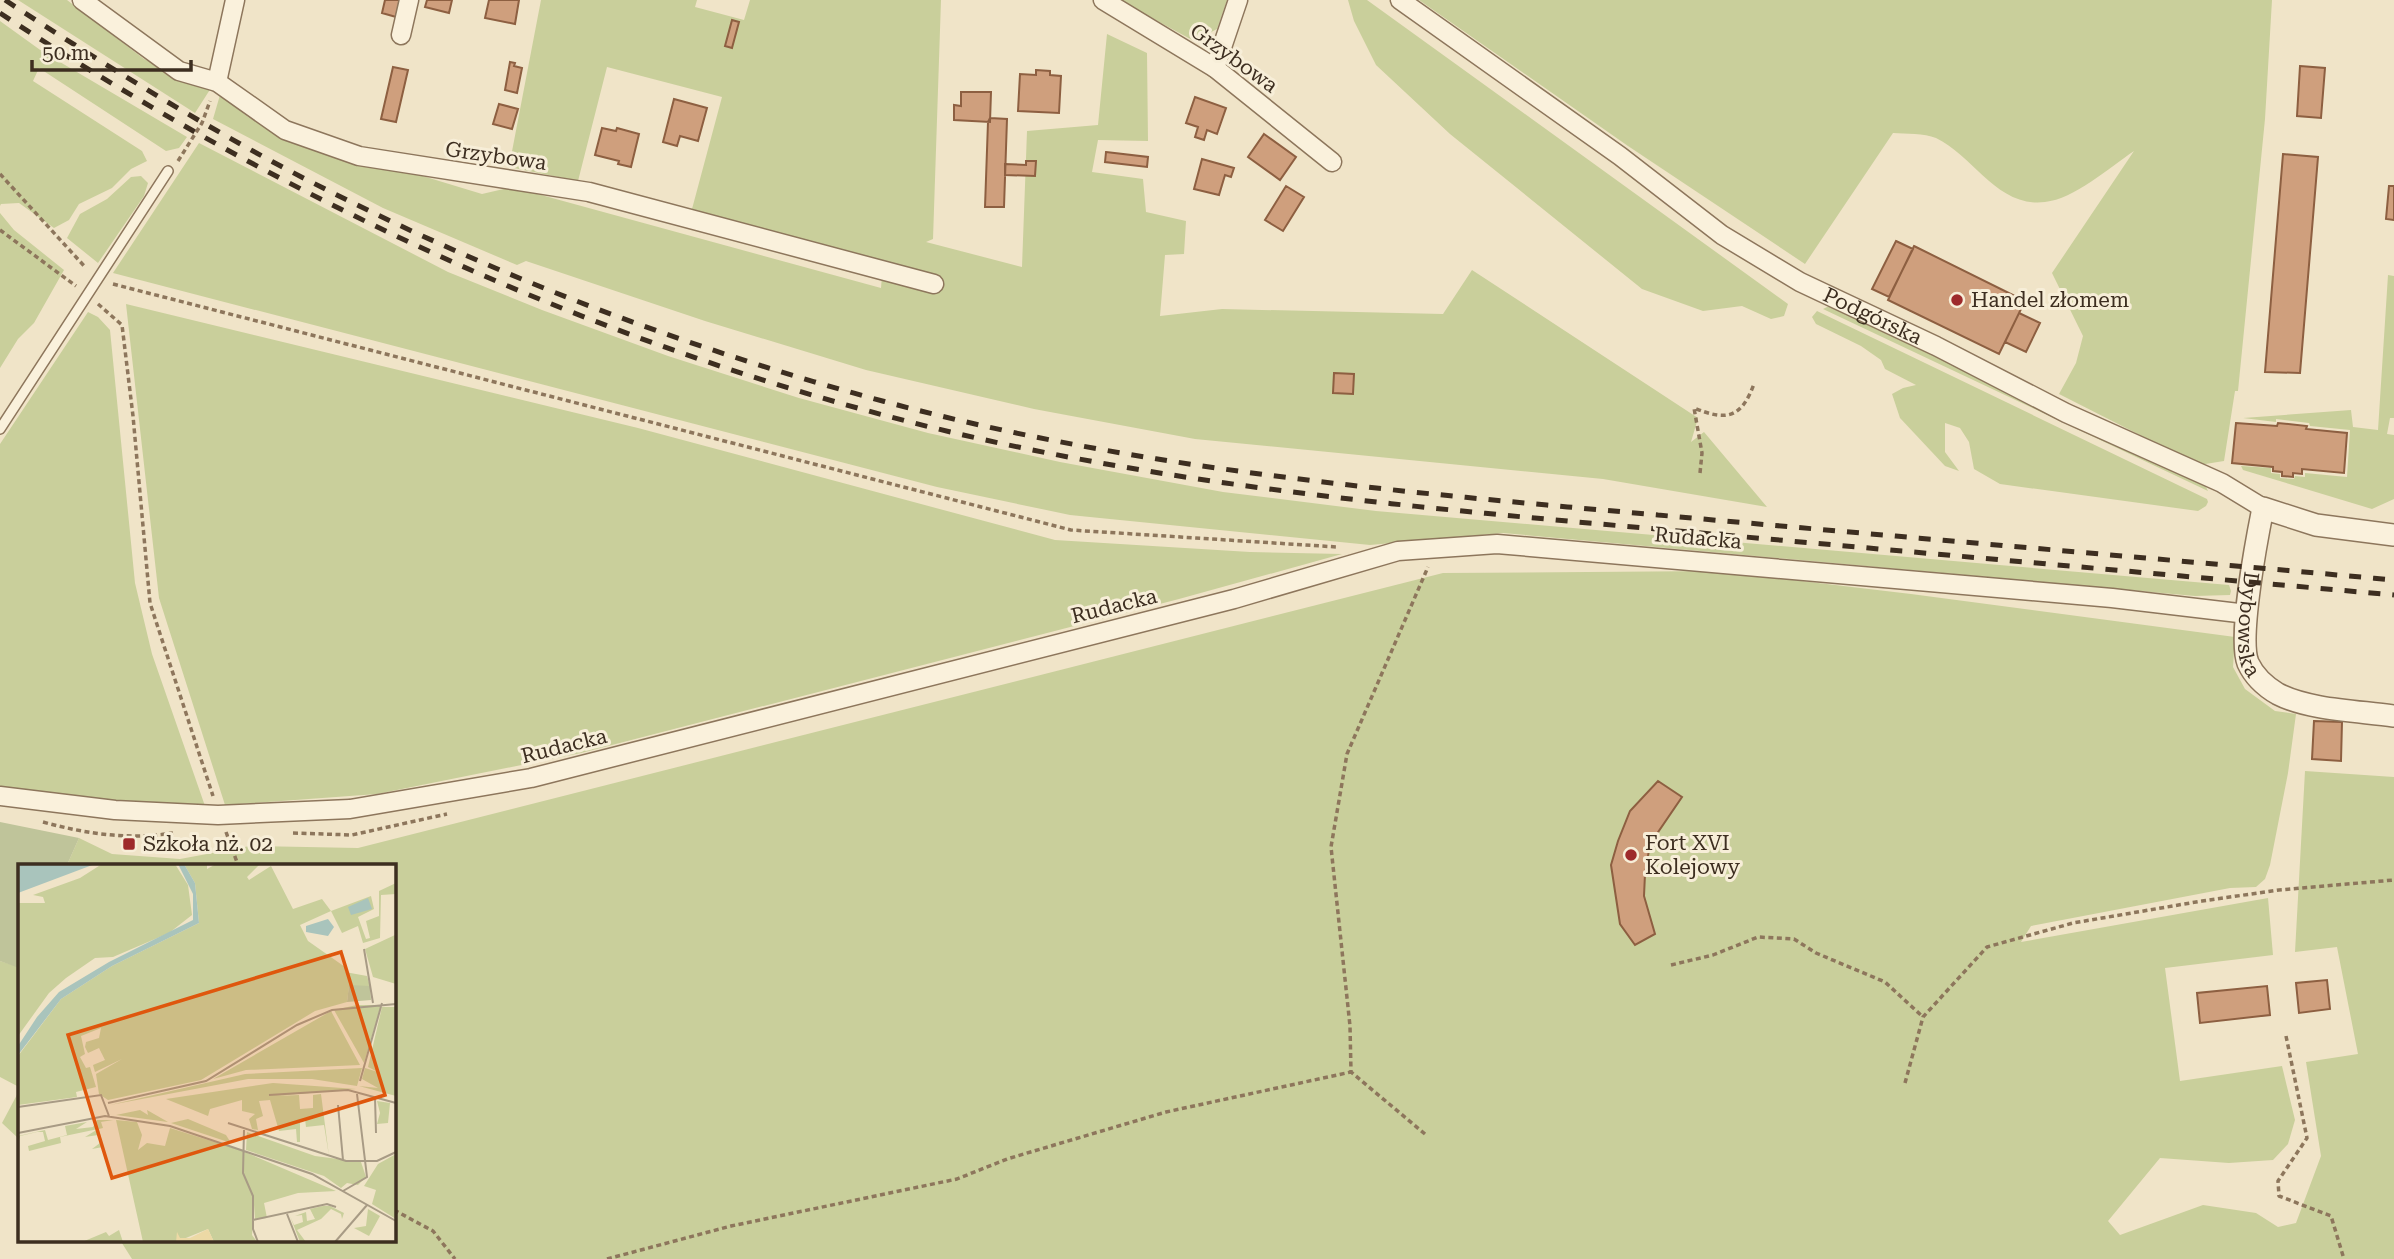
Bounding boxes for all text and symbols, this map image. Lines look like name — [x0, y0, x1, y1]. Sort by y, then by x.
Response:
street label: Grzybowa — [1186, 18, 1283, 98]
scale bar — [32, 28, 191, 72]
text: 50 m — [42, 41, 90, 65]
street label: Grzybowa — [444, 137, 549, 175]
street label: Podgórska — [1819, 283, 1926, 350]
place label: Handel złomem — [1971, 288, 2129, 312]
marker: Handel złomem — [1949, 292, 1965, 308]
street label: Rudacka — [1653, 522, 1743, 554]
street label: Dybowska — [2233, 570, 2266, 682]
street label: Rudacka — [1069, 584, 1160, 628]
street label: Rudacka — [519, 724, 610, 768]
place label: Fort XVI Kolejowy — [1645, 831, 1740, 879]
place label: Szkoła nż. 02 — [143, 832, 273, 856]
marker: Szkoła nż. 02 — [121, 836, 137, 852]
marker: Fort XVI Kolejowy — [1623, 847, 1639, 863]
inset map — [18, 864, 396, 1242]

